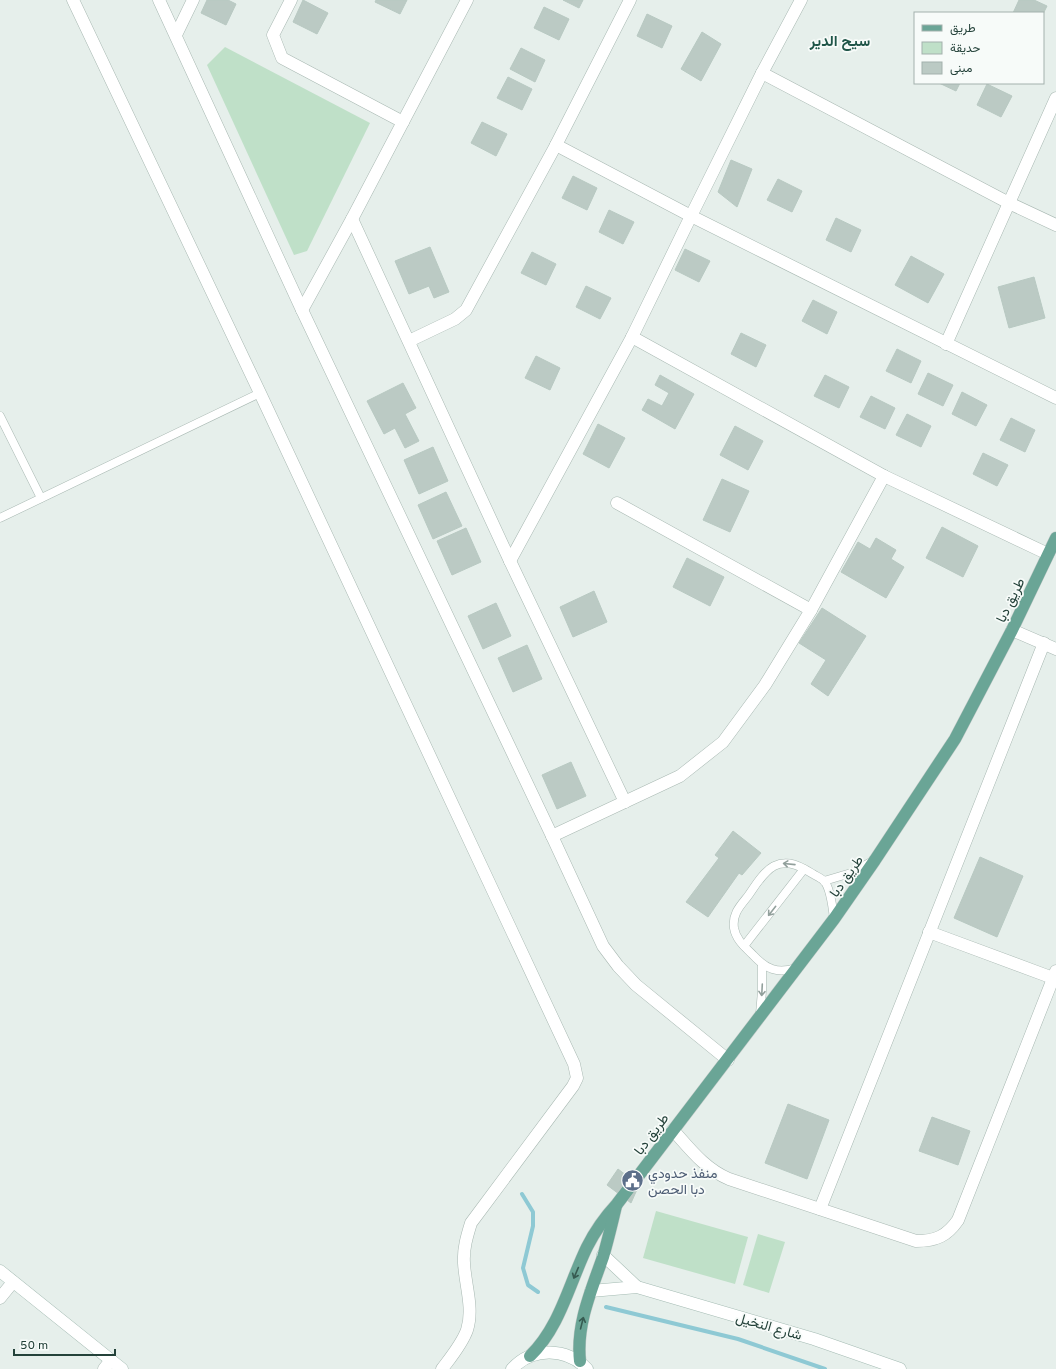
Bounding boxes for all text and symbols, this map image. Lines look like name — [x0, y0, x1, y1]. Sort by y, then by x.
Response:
legend — [914, 12, 1044, 84]
text: طريق — [950, 21, 976, 37]
district label: سيح الدير — [809, 33, 870, 52]
text: حديقة — [950, 41, 980, 57]
text: مبنى — [950, 61, 972, 77]
street label: طريق دبا — [993, 576, 1029, 626]
street label: طريق دبا — [827, 853, 868, 901]
one-way arrow — [783, 860, 796, 868]
one-way arrow — [767, 906, 776, 917]
one-way arrow — [759, 983, 766, 996]
street label: طريق دبا — [631, 1111, 673, 1159]
place label: منفذ حدودي دبا الحصن — [648, 1166, 718, 1199]
public building icon: منفذ حدودي دبا الحصن — [620, 1168, 646, 1194]
one-way arrow — [572, 1267, 579, 1279]
street label: شارع النخيل — [733, 1310, 804, 1346]
one-way arrow — [579, 1317, 586, 1330]
scale bar — [14, 1331, 115, 1357]
text: 50 m — [20, 1338, 48, 1354]

